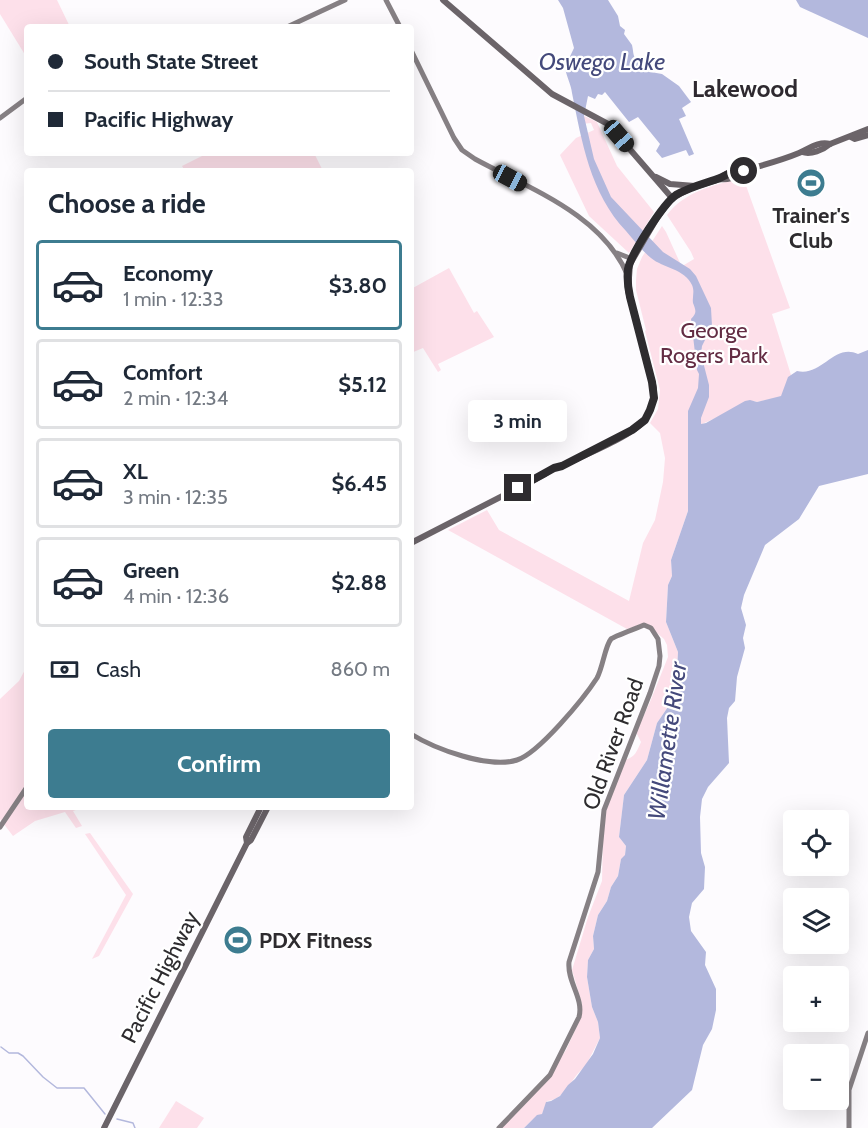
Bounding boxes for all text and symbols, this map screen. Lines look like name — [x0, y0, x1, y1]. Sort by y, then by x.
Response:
water label: Oswego Lake — [539, 47, 665, 76]
text: South State Street — [84, 48, 258, 75]
district label: Lakewood — [692, 74, 798, 103]
text: Pacific Highway — [84, 106, 233, 133]
car — [600, 117, 638, 155]
route start — [730, 157, 757, 184]
car — [490, 162, 530, 194]
sports icon: Trainer's Club — [795, 167, 827, 199]
text: Choose a ride — [48, 187, 206, 220]
place label: Trainer's Club — [772, 202, 850, 254]
icon: car — [51, 258, 105, 312]
text: Economy — [123, 260, 213, 287]
text: $3.80 — [329, 272, 387, 299]
text: 1 min · 12:33 — [123, 287, 224, 311]
park label: George Rogers Park — [660, 317, 768, 369]
icon: car — [51, 357, 105, 411]
text: Comfort — [123, 359, 202, 386]
text: $5.12 — [338, 371, 387, 398]
text: 2 min · 12:34 — [123, 386, 228, 410]
callout: 3 min — [468, 401, 568, 443]
text: 3 min — [493, 409, 542, 433]
icon: car — [51, 456, 105, 510]
text: XL — [123, 458, 148, 485]
text: $6.45 — [332, 470, 387, 497]
route end — [504, 474, 531, 501]
text: 3 min · 12:35 — [123, 485, 228, 509]
icon: car — [51, 555, 105, 609]
text: Green — [123, 557, 179, 584]
text: $2.88 — [331, 569, 387, 596]
text: 4 min · 12:36 — [123, 584, 229, 608]
icon: cash — [48, 653, 81, 686]
text: Cash — [96, 656, 141, 683]
text: 860 m — [331, 657, 390, 681]
water label: Willamette River — [642, 659, 693, 822]
street label: Old River Road — [577, 674, 649, 814]
button: Confirm — [48, 729, 390, 798]
map controls — [783, 810, 849, 1110]
button: locate — [783, 810, 849, 876]
button: layers — [783, 888, 849, 954]
street label: Pacific Highway — [115, 907, 205, 1047]
sports icon: PDX Fitness — [222, 924, 254, 956]
place label: PDX Fitness — [259, 927, 372, 954]
button: + — [783, 966, 849, 1032]
button: − — [783, 1044, 849, 1110]

